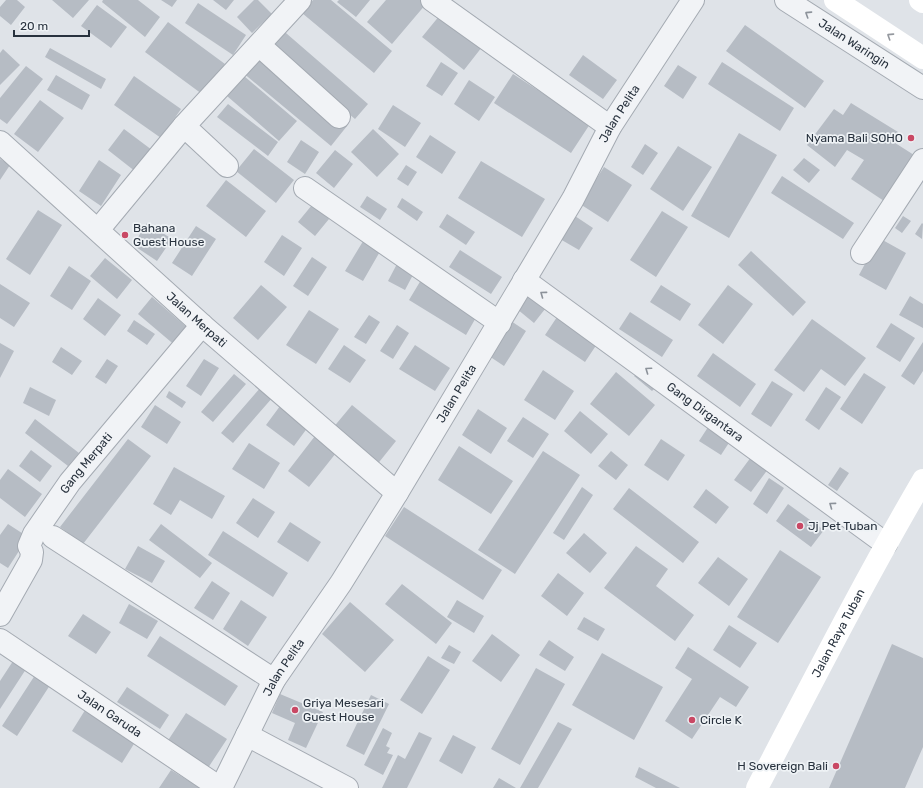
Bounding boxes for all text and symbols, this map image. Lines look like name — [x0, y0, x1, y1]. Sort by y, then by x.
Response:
one-way arrow — [805, 11, 812, 19]
scale bar — [14, 12, 89, 38]
street label: Jalan Waringin — [816, 16, 892, 72]
text: 20 m — [20, 19, 48, 33]
one-way arrow — [887, 33, 894, 41]
street label: Jalan Pelita — [596, 82, 643, 145]
place label: Nyama Bali SOHO — [806, 131, 903, 145]
marker: Nyama Bali SOHO — [906, 133, 916, 143]
place label: Bahana Guest House — [133, 221, 205, 249]
marker: Bahana Guest House — [120, 230, 130, 240]
street label: Jalan Merpati — [163, 289, 230, 350]
one-way arrow — [540, 291, 547, 298]
street label: Jalan Pelita — [434, 362, 479, 425]
one-way arrow — [645, 368, 652, 375]
street label: Gang Dirgantara — [664, 379, 746, 445]
street label: Gang Merpati — [57, 430, 115, 496]
one-way arrow — [829, 502, 836, 509]
place label: Jj Pet Tuban — [808, 519, 877, 533]
marker: Jj Pet Tuban — [795, 521, 805, 531]
street label: Jalan Raya Tuban — [809, 586, 868, 680]
street label: Jalan Pelita — [260, 636, 307, 698]
street label: Jalan Garuda — [75, 687, 144, 740]
place label: Griya Mesesari Guest House — [303, 696, 384, 724]
marker: Griya Mesesari Guest House — [290, 705, 300, 715]
place label: Circle K — [700, 713, 743, 727]
marker: Circle K — [687, 715, 697, 725]
place label: H Sovereign Bali — [737, 759, 828, 773]
marker: H Sovereign Bali — [831, 761, 841, 771]

